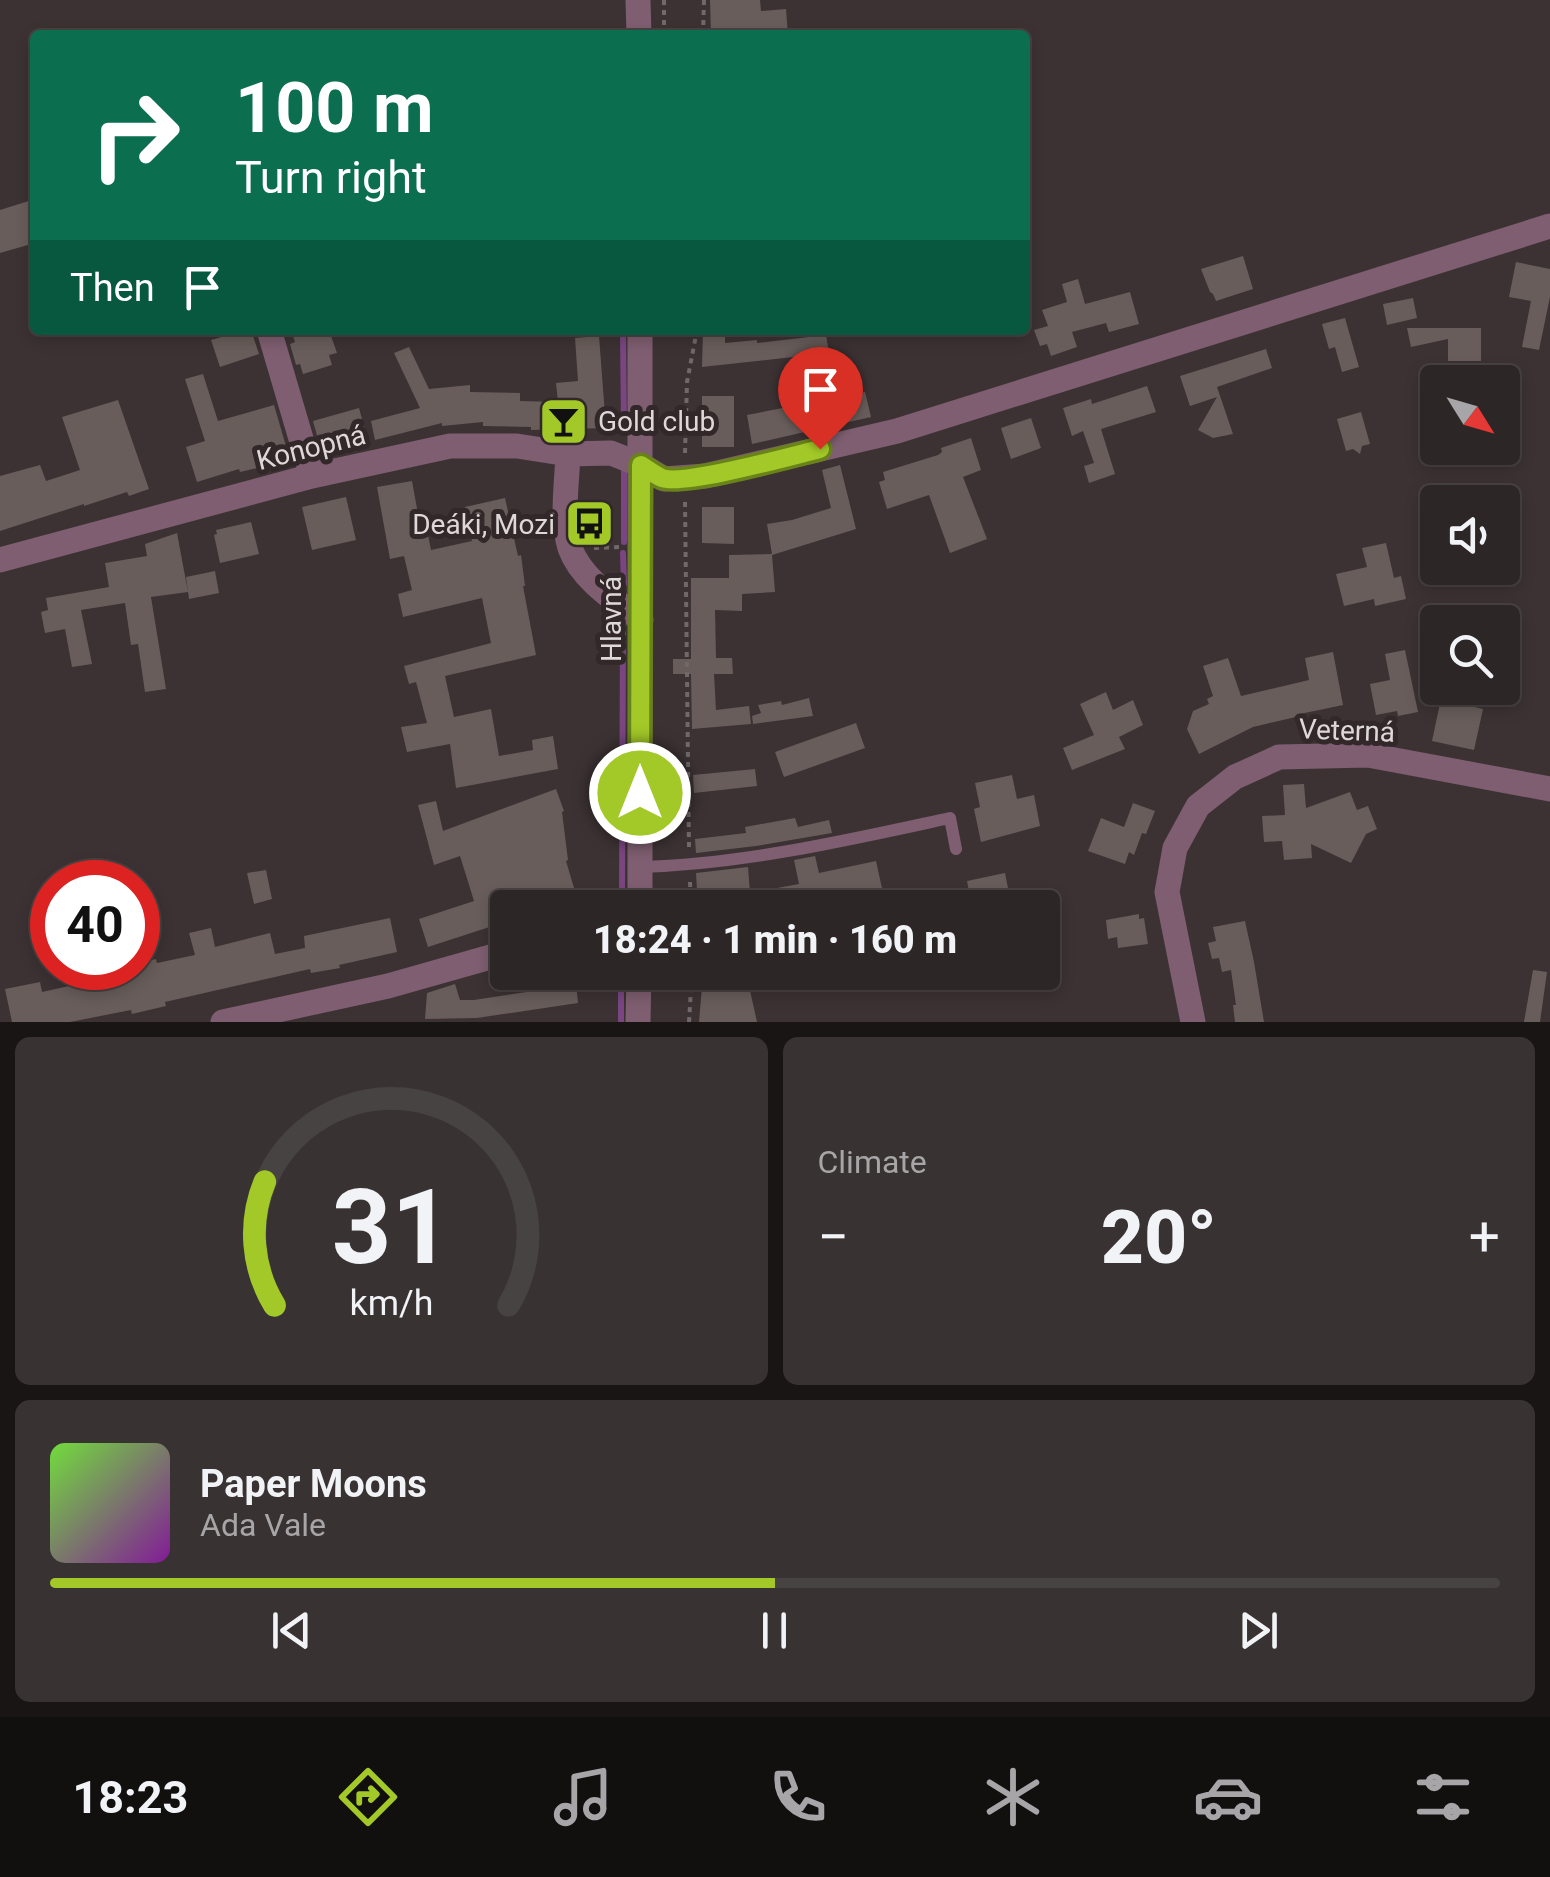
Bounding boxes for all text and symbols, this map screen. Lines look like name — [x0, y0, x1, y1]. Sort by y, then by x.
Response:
text: 100 m — [235, 67, 434, 149]
icon: right — [70, 70, 200, 200]
text: Turn right — [235, 151, 427, 204]
icon: arrive — [175, 260, 230, 315]
text: Then — [70, 266, 155, 310]
pin — [778, 347, 863, 450]
icon: arrive — [793, 362, 848, 417]
north arrow — [1420, 365, 1520, 465]
map controls — [1420, 365, 1520, 705]
bar icon: Gold club — [537, 395, 589, 447]
place label: Gold club — [598, 405, 715, 438]
street label: Konopná — [253, 418, 369, 477]
button: sound — [1420, 485, 1520, 585]
bus stop icon: Deáki, Mozi — [564, 498, 616, 550]
place label: Deáki, Mozi — [412, 508, 555, 541]
street label: Hlavná — [595, 576, 628, 662]
button: search — [1420, 605, 1520, 705]
street label: Veterná — [1298, 712, 1396, 749]
position arrow — [588, 741, 692, 845]
speed limit sign: 40 — [30, 860, 160, 990]
text: 18:24 · 1 min · 160 m — [593, 918, 957, 962]
text: Climate — [818, 1143, 927, 1181]
text: 31 — [332, 1167, 451, 1288]
text: 20° — [1101, 1193, 1217, 1281]
text: − — [818, 1205, 849, 1269]
text: + — [1469, 1205, 1500, 1269]
text: km/h — [349, 1282, 433, 1324]
text: Paper Moons — [200, 1462, 427, 1506]
text: Ada Vale — [200, 1506, 326, 1544]
icon: previous — [264, 1603, 319, 1658]
icon: pause — [747, 1603, 802, 1658]
icon: next — [1231, 1603, 1286, 1658]
icon: directions — [333, 1762, 403, 1832]
icon: music — [548, 1762, 618, 1832]
icon: phone — [763, 1762, 833, 1832]
icon: climate — [978, 1762, 1048, 1832]
icon: car — [1193, 1762, 1263, 1832]
icon: filters — [1408, 1762, 1478, 1832]
text: 18:23 — [72, 1771, 188, 1824]

